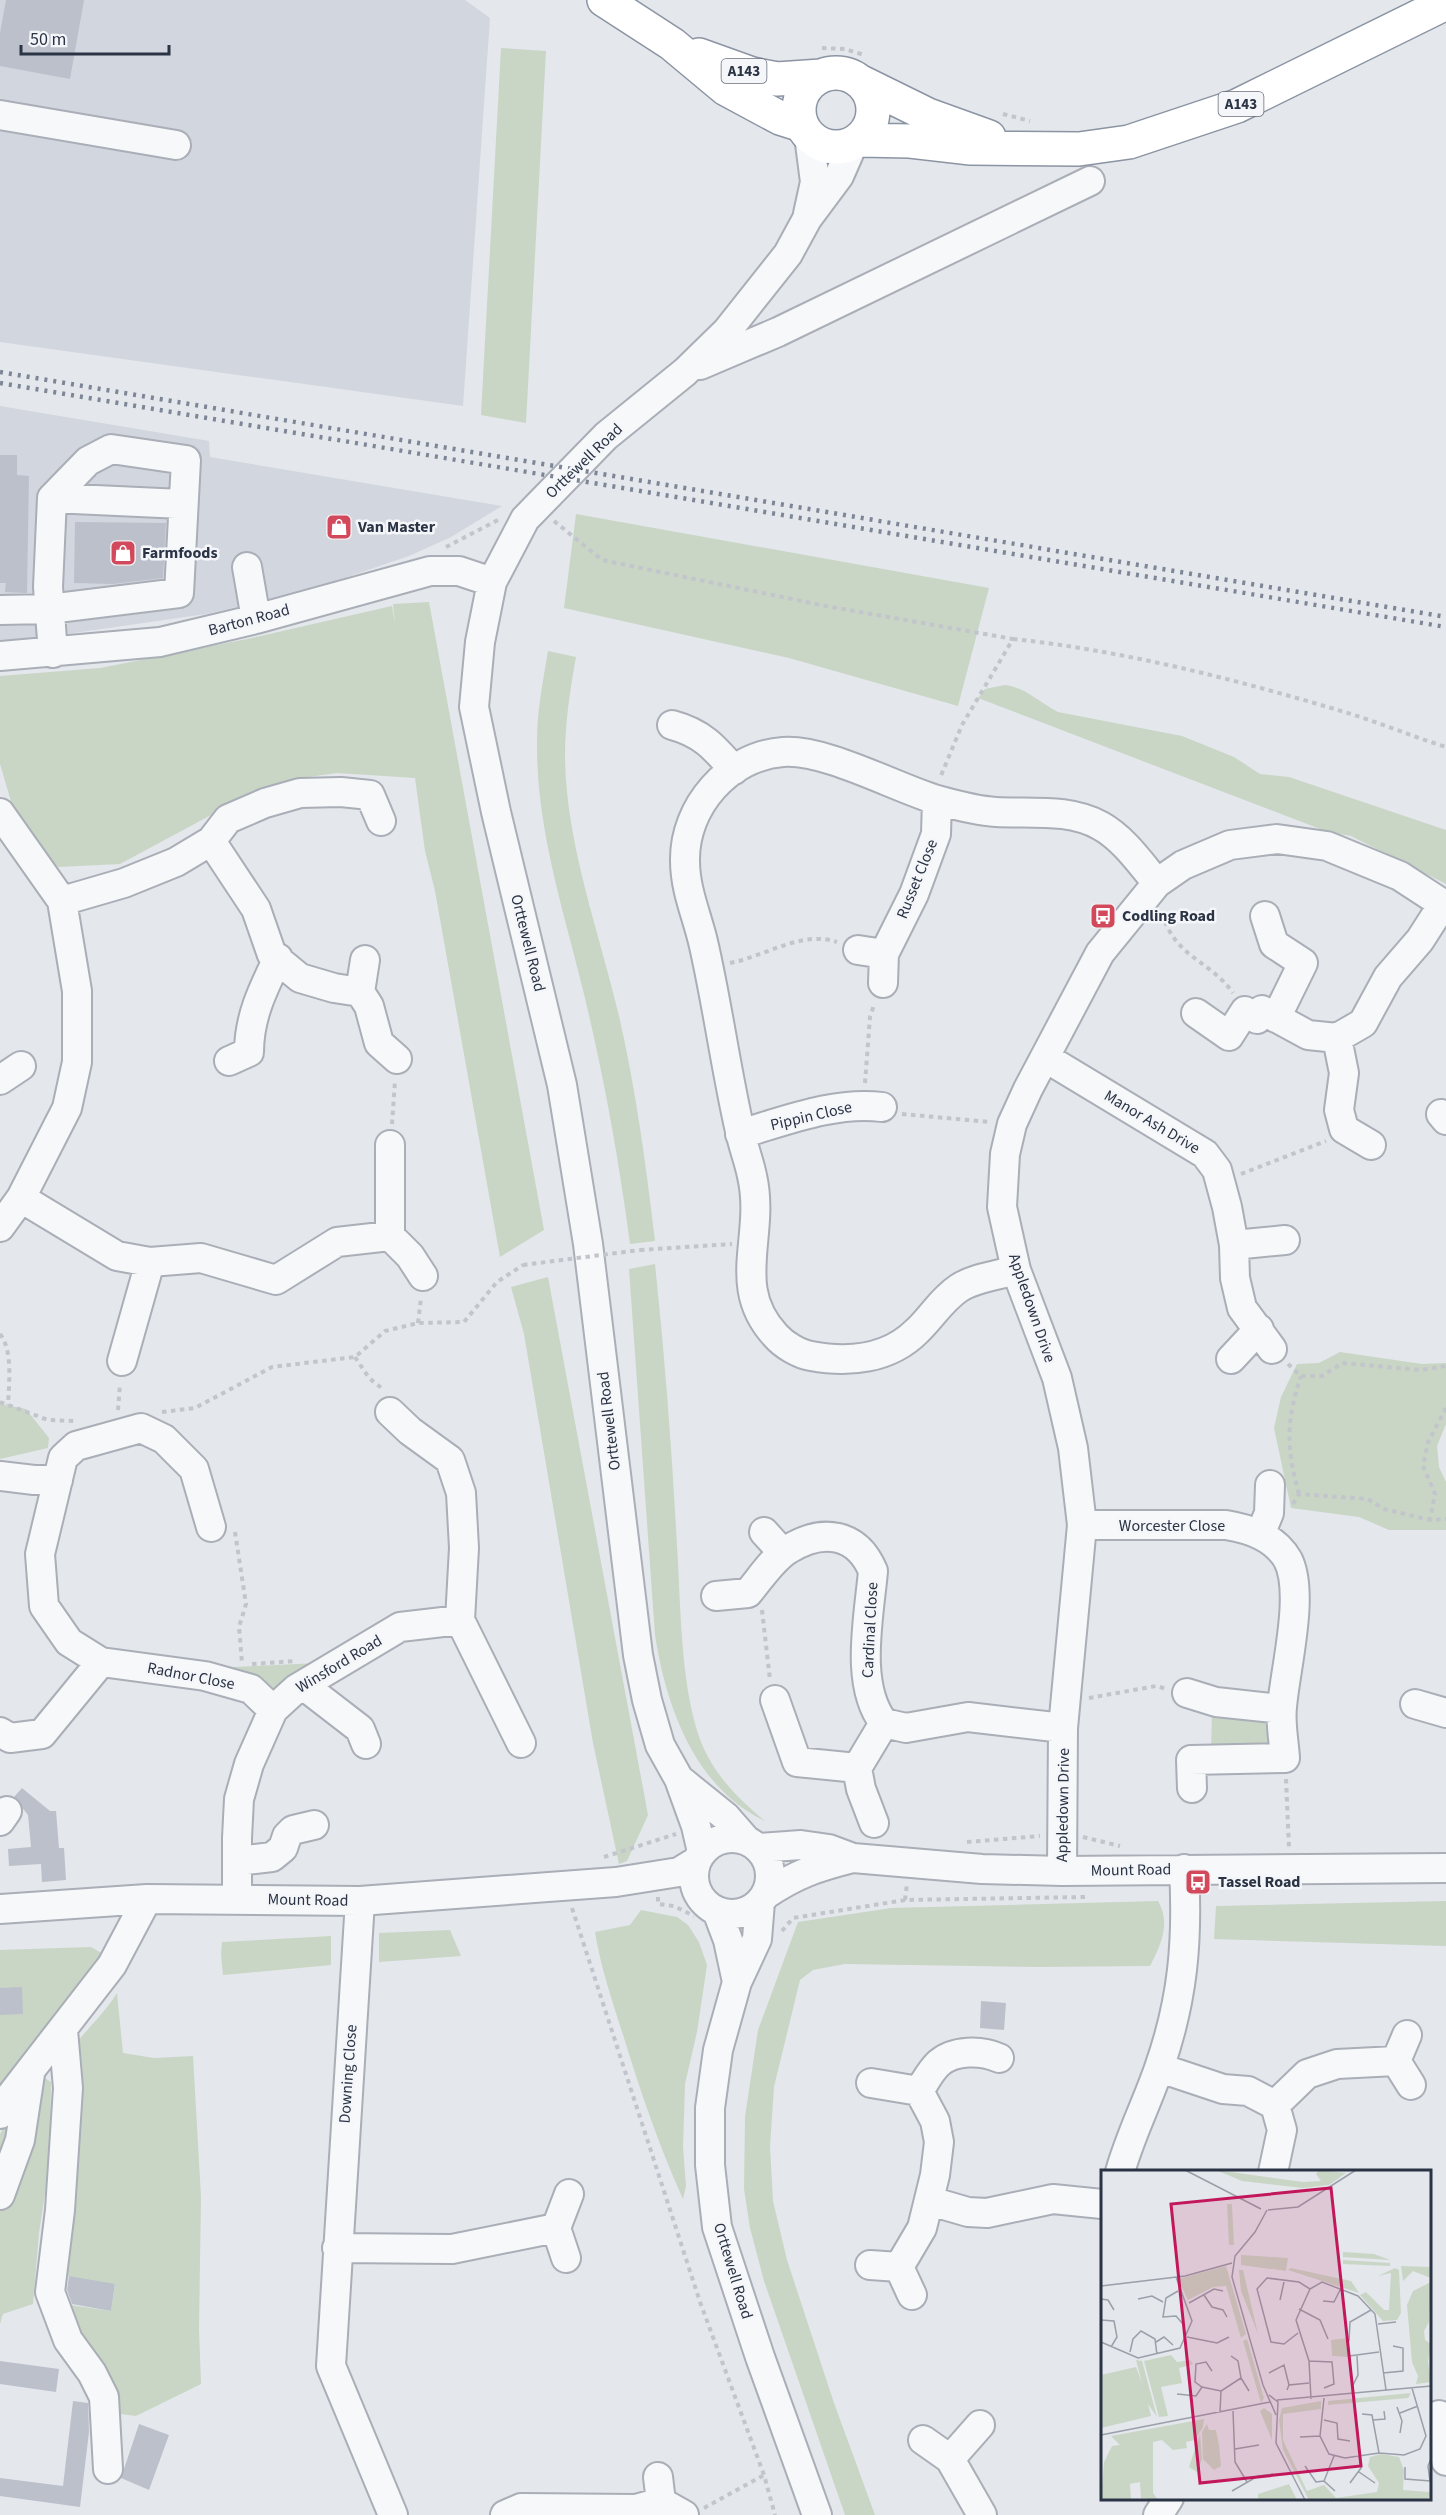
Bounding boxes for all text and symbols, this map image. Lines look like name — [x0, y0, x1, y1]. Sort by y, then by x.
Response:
scale bar — [21, 18, 170, 56]
text: 50 m — [30, 27, 66, 52]
road number: A143 — [722, 59, 766, 83]
road number: A143 — [1218, 92, 1264, 116]
street label: Orttewell Road — [541, 419, 627, 503]
shop icon: Van Master — [324, 512, 354, 542]
place label: Van Master — [357, 516, 436, 538]
shop icon: Farmfoods — [108, 538, 138, 568]
place label: Farmfoods — [142, 542, 218, 564]
street label: Barton Road — [206, 599, 292, 641]
street label: Russet Close — [891, 836, 943, 922]
street label: Orttewell Road — [505, 892, 551, 994]
bus stop icon: Codling Road — [1088, 901, 1118, 931]
place label: Codling Road — [1122, 905, 1215, 927]
street label: Manor Ash Drive — [1100, 1085, 1204, 1159]
street label: Pippin Close — [768, 1096, 854, 1136]
street label: Appledown Drive — [1003, 1250, 1061, 1366]
street label: Orttewell Road — [592, 1370, 626, 1472]
street label: Worcester Close — [1119, 1515, 1225, 1537]
street label: Cardinal Close — [857, 1581, 884, 1679]
street label: Winsford Road — [292, 1630, 386, 1698]
street label: Radnor Close — [145, 1657, 237, 1695]
street label: Appledown Drive — [1051, 1748, 1075, 1862]
street label: Mount Road — [1090, 1858, 1172, 1882]
bus stop icon: Tassel Road — [1183, 1867, 1213, 1897]
place label: Tassel Road — [1218, 1871, 1301, 1893]
street label: Mount Road — [267, 1888, 349, 1912]
street label: Downing Close — [334, 2024, 362, 2124]
inset map — [1101, 2170, 1431, 2500]
street label: Orttewell Road — [708, 2220, 758, 2322]

